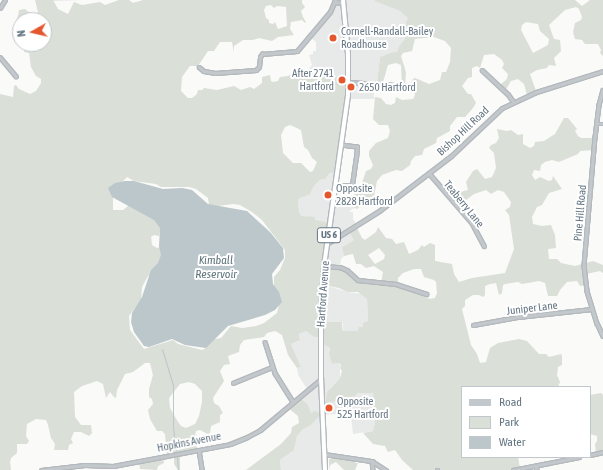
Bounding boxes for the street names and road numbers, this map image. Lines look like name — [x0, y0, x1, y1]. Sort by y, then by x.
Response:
street label: Bishop Hill Road — [434, 104, 492, 158]
street label: Teaberry Lane — [441, 178, 487, 230]
street label: Pine Hill Road — [571, 184, 589, 242]
road number: US 6 — [316, 227, 342, 243]
street label: Hartford Avenue — [314, 260, 332, 328]
street label: Juniper Lane — [506, 298, 558, 318]
street label: Hopkins Avenue — [156, 429, 222, 455]

